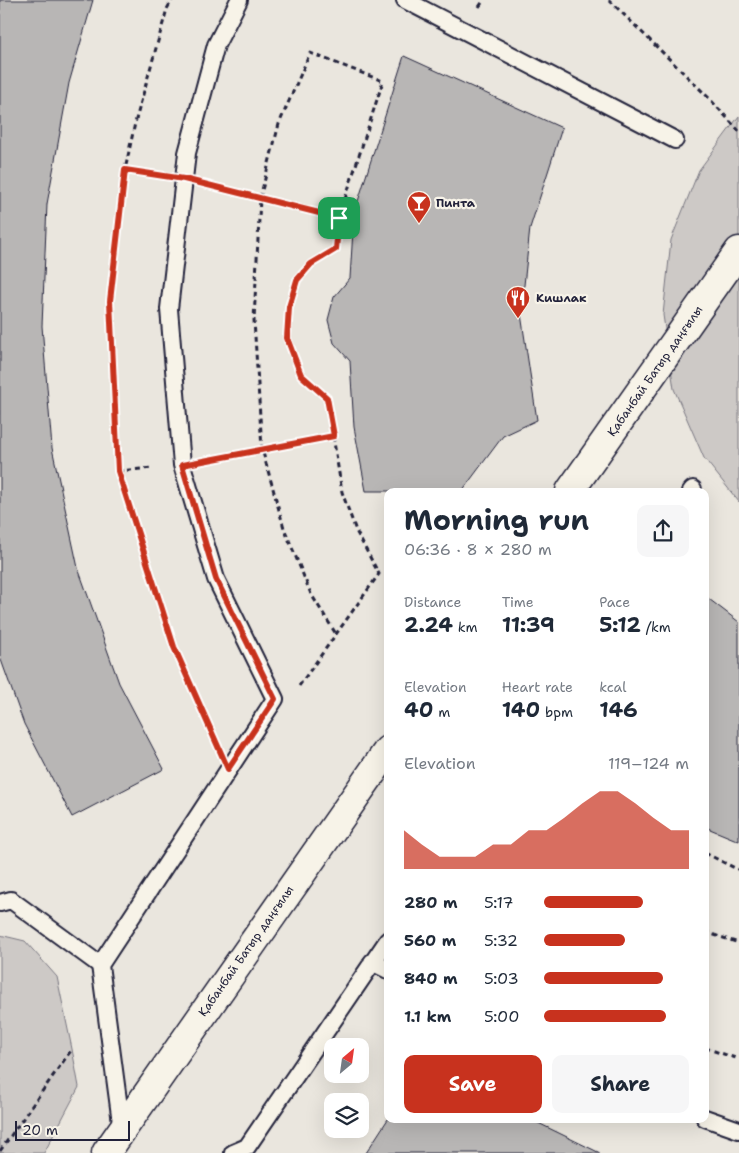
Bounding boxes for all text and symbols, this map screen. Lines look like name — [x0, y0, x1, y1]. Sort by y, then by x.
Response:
bar icon: Пинта — [406, 190, 432, 224]
place label: Пинта — [436, 195, 476, 211]
pin — [318, 197, 360, 239]
icon: arrive — [325, 204, 353, 232]
restaurant icon: Кишлак — [505, 285, 531, 319]
place label: Кишлак — [536, 290, 587, 306]
street label: Қабанбай Батыр даңғылы — [604, 302, 706, 440]
text: Morning run — [404, 501, 589, 539]
button: share — [637, 505, 689, 557]
text: 06:36 · 8 × 280 m — [404, 539, 552, 560]
text: Distance — [404, 593, 461, 611]
text: Time — [502, 593, 534, 611]
text: Pace — [599, 593, 630, 611]
text: 2.24 — [404, 611, 453, 639]
text: 11:39 — [502, 611, 555, 639]
text: 5:12 — [599, 611, 641, 639]
text: km — [453, 618, 477, 636]
text: /km — [641, 618, 671, 636]
text: Elevation — [404, 678, 467, 696]
text: Heart rate — [502, 678, 573, 696]
text: kcal — [599, 678, 627, 696]
text: 40 — [404, 696, 433, 724]
text: 140 — [502, 696, 540, 724]
text: 146 — [599, 696, 638, 724]
text: m — [433, 703, 450, 721]
text: bpm — [540, 703, 573, 721]
text: Elevation — [404, 753, 476, 774]
text: 119–124 m — [608, 753, 689, 774]
street label: Қабанбай Батыр даңғылы — [195, 882, 297, 1020]
text: 280 m — [404, 892, 457, 913]
text: 5:17 — [484, 892, 514, 913]
text: 560 m — [404, 930, 456, 951]
text: 5:32 — [484, 930, 518, 951]
text: 840 m — [404, 968, 457, 989]
text: 5:03 — [484, 968, 519, 989]
text: 1.1 km — [404, 1006, 451, 1027]
text: 5:00 — [484, 1006, 519, 1027]
north arrow — [324, 1038, 369, 1082]
map controls — [324, 1038, 369, 1138]
button: Save — [404, 1055, 542, 1113]
button: Share — [552, 1055, 689, 1113]
button: layers — [324, 1093, 369, 1138]
scale bar — [15, 1118, 130, 1141]
text: 20 m — [22, 1121, 58, 1139]

